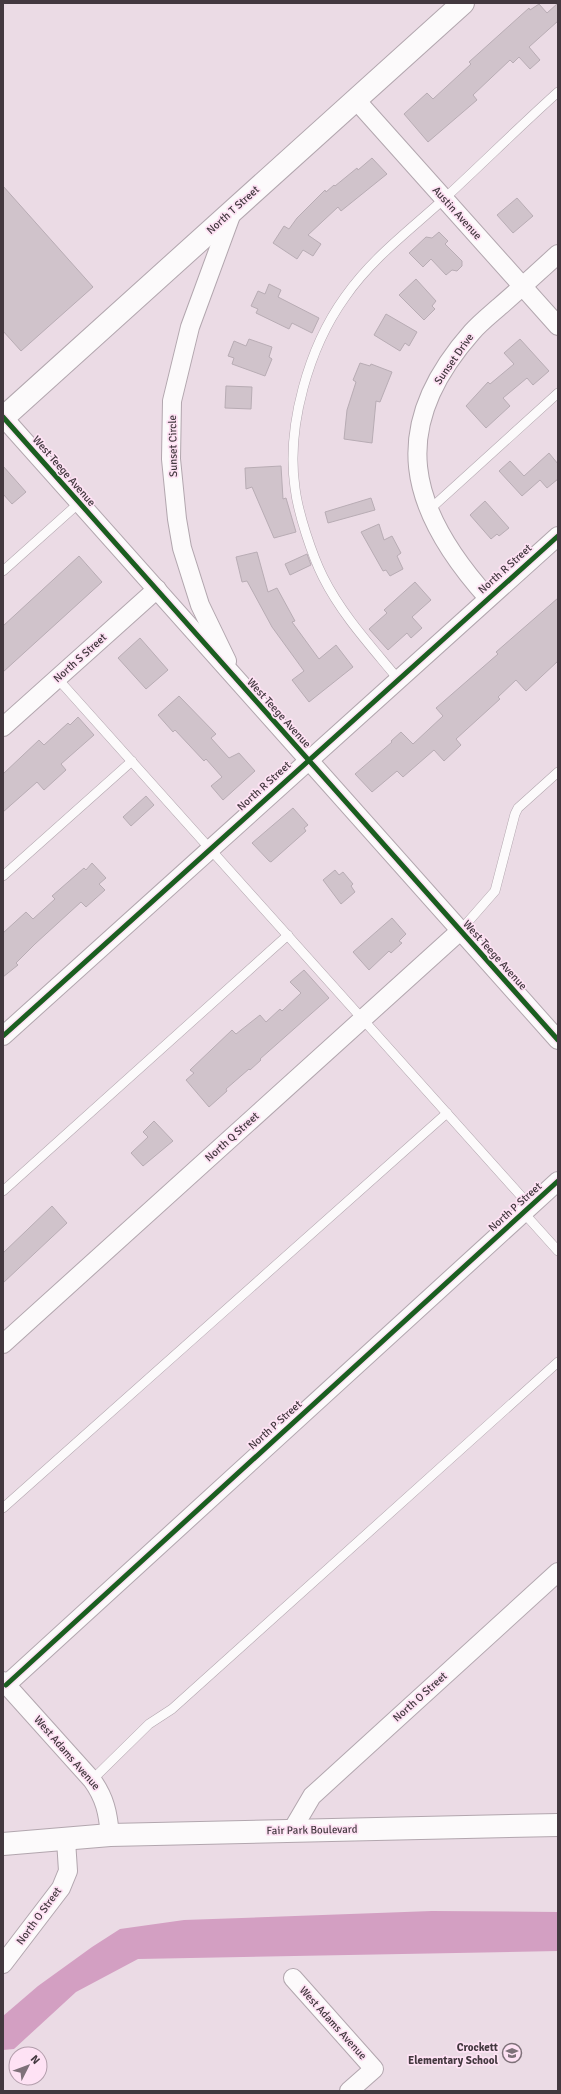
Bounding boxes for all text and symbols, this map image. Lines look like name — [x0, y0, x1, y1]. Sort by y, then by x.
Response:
street label: North T Street — [204, 183, 262, 237]
street label: Austin Avenue — [430, 184, 484, 242]
street label: Sunset Drive — [432, 331, 476, 387]
street label: Sunset Circle — [166, 415, 180, 477]
street label: West Teege Avenue — [30, 433, 98, 509]
street label: North R Street — [476, 542, 535, 596]
street label: North S Street — [51, 631, 109, 685]
street label: West Teege Avenue — [244, 676, 314, 750]
street label: North R Street — [235, 759, 294, 813]
street label: West Teege Avenue — [460, 918, 530, 992]
street label: North Q Street — [202, 1109, 262, 1165]
street label: North P Street — [486, 1180, 544, 1234]
street label: North P Street — [246, 1398, 304, 1452]
street label: North O Street — [390, 1669, 450, 1725]
street label: West Adams Avenue — [31, 1713, 103, 1793]
street label: Fair Park Boulevard — [266, 1823, 358, 1837]
street label: North O Street — [14, 1885, 64, 1947]
street label: West Adams Avenue — [297, 1984, 369, 2062]
place label: Crockett Elementary School — [408, 2041, 499, 2067]
school or university icon: Crockett Elementary School — [501, 2042, 523, 2064]
north arrow — [8, 2046, 48, 2086]
text: N — [28, 2052, 42, 2067]

